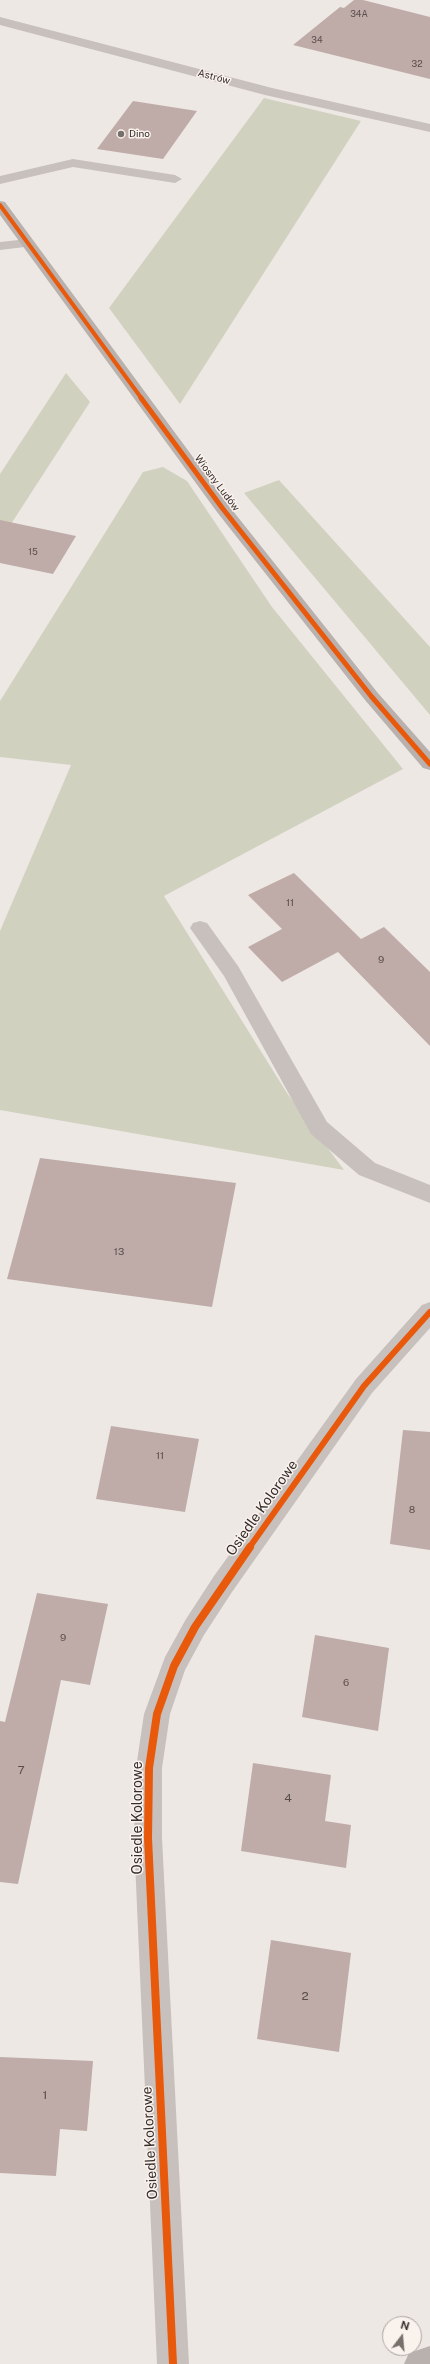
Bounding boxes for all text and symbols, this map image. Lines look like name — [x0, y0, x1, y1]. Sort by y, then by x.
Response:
house number: 34A — [350, 9, 368, 19]
house number: 34 — [311, 35, 323, 45]
house number: 32 — [411, 59, 423, 69]
street label: Astrów — [197, 67, 231, 87]
place label: Dino — [129, 128, 150, 140]
marker: Dino — [116, 129, 126, 139]
street label: Wiosny Ludów — [192, 453, 242, 513]
house number: 15 — [28, 547, 38, 557]
house number: 11 — [286, 897, 294, 909]
house number: 9 — [378, 954, 384, 966]
house number: 13 — [114, 1246, 124, 1258]
house number: 11 — [156, 1450, 164, 1462]
street label: Osiedle Kolorowe — [223, 1457, 301, 1559]
house number: 8 — [409, 1504, 415, 1516]
house number: 9 — [60, 1632, 66, 1644]
house number: 6 — [343, 1677, 349, 1689]
street label: Osiedle Kolorowe — [130, 1761, 146, 1875]
house number: 7 — [17, 1763, 25, 1777]
house number: 4 — [284, 1791, 292, 1805]
house number: 2 — [301, 1989, 309, 2003]
street label: Osiedle Kolorowe — [139, 2086, 161, 2200]
house number: 1 — [43, 2088, 47, 2102]
north arrow — [382, 2316, 422, 2356]
text: N — [399, 2318, 411, 2332]

